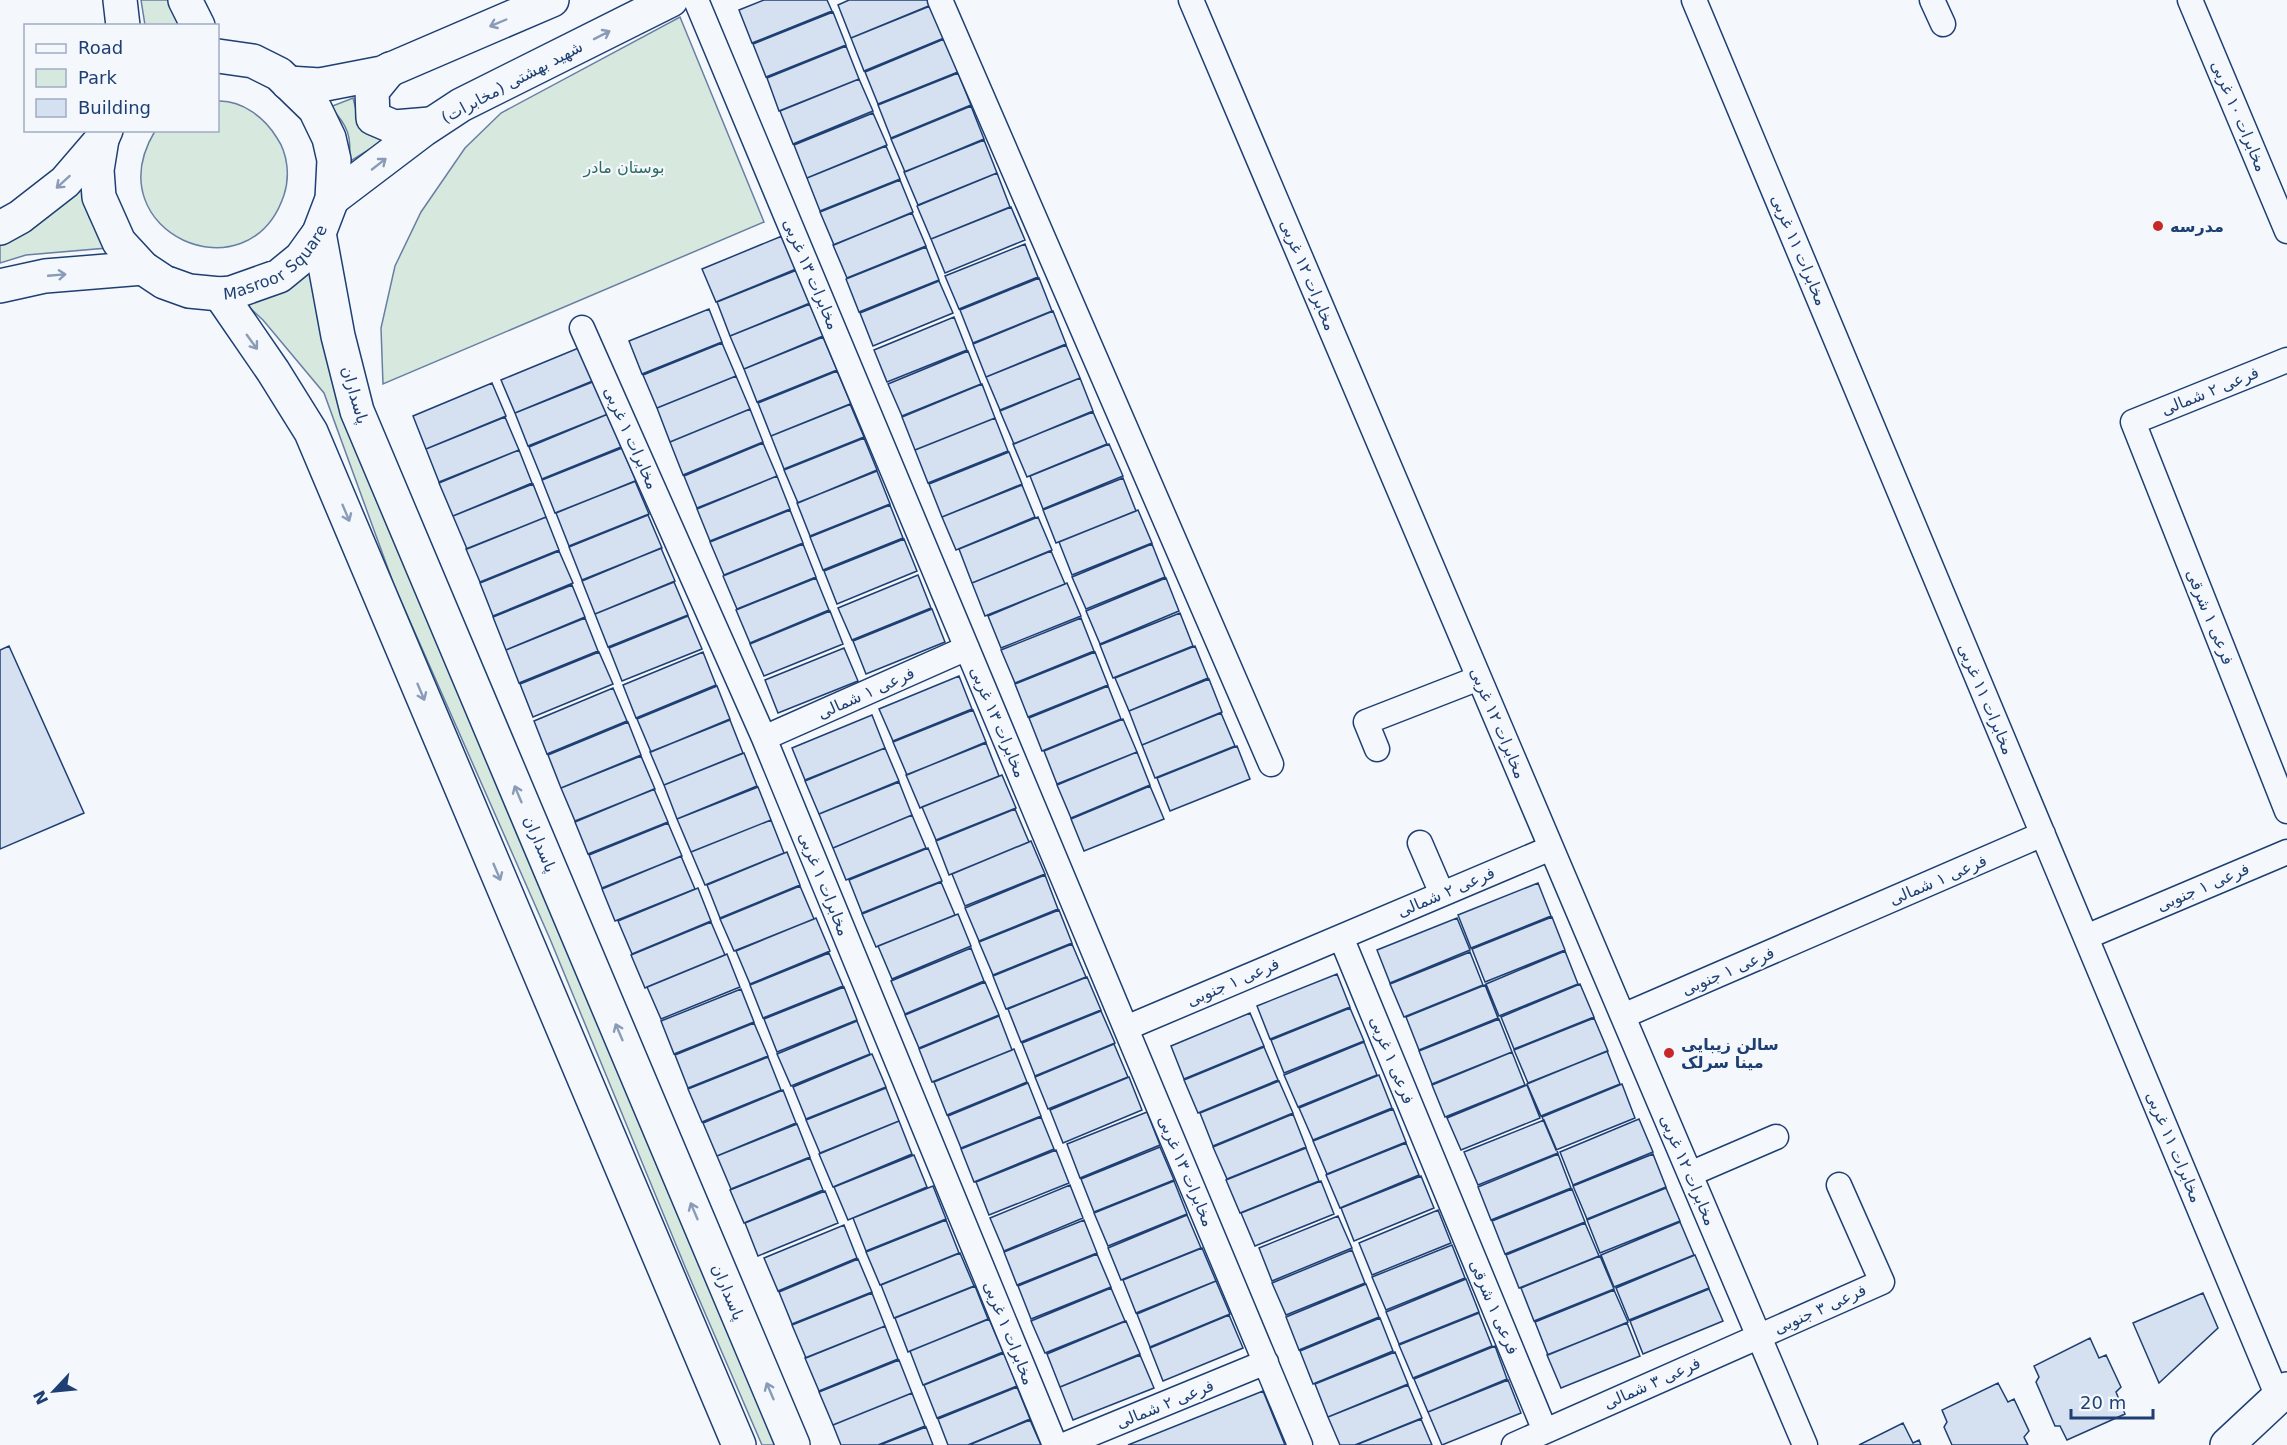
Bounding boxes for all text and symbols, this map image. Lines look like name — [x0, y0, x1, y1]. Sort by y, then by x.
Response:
one-way arrow — [490, 18, 508, 29]
legend — [24, 24, 219, 132]
one-way arrow — [592, 28, 610, 40]
text: Road — [78, 37, 123, 58]
street label: شهید بهشتی (مخابرات) — [438, 37, 586, 128]
street label: مخابرات ۱۰ غربی — [2206, 58, 2271, 175]
text: Park — [78, 67, 117, 88]
text: Building — [78, 97, 151, 118]
one-way arrow — [371, 157, 387, 170]
park label: بوستان مادر — [583, 158, 664, 178]
one-way arrow — [56, 175, 71, 189]
street label: مخابرات ۱۱ غربی — [1766, 192, 1831, 309]
street label: مخابرات ۱۳ غربی — [778, 216, 843, 333]
street label: مخابرات ۱۲ غربی — [1275, 217, 1340, 334]
place label: مدرسه — [2170, 217, 2224, 236]
marker: مدرسه — [2151, 219, 2165, 233]
street label: Masroor Square — [222, 222, 331, 303]
one-way arrow — [47, 269, 67, 280]
one-way arrow — [246, 334, 259, 350]
street label: فرعی ۲ شمالی — [2158, 363, 2262, 420]
street label: پاسداران — [337, 364, 372, 426]
street label: مخابرات ۱ غربی — [599, 384, 662, 493]
one-way arrow — [340, 503, 352, 521]
street label: فرعی ۱ شرقی — [2181, 566, 2238, 668]
street label: مخابرات ۱۱ غربی — [1953, 641, 2018, 758]
street label: فرعی ۱ شمالی — [815, 663, 918, 724]
street label: مخابرات ۱۳ غربی — [965, 664, 1030, 781]
street label: مخابرات ۱۲ غربی — [1465, 665, 1530, 782]
one-way arrow — [416, 683, 427, 701]
one-way arrow — [512, 785, 523, 804]
street label: پاسداران — [519, 813, 560, 875]
street label: مخابرات ۱ غربی — [794, 829, 853, 939]
street label: فرعی ۱ شمالی — [1886, 851, 1990, 910]
street label: فرعی ۱ جنوبی — [2154, 859, 2253, 916]
one-way arrow — [492, 862, 503, 881]
street label: فرعی ۲ شمالی — [1394, 863, 1498, 922]
street label: فرعی ۱ جنوبی — [1679, 943, 1778, 1000]
street label: فرعی ۱ جنوبی — [1184, 954, 1283, 1011]
street label: فرعی ۱ غربی — [1365, 1013, 1418, 1107]
one-way arrow — [612, 1023, 624, 1041]
place label: سالن زیبایی مینا سرلک — [1681, 1035, 1779, 1072]
marker: سالن زیبایی مینا سرلک — [1662, 1046, 1676, 1060]
street label: مخابرات ۱۱ غربی — [2141, 1089, 2206, 1206]
street label: مخابرات ۱۲ غربی — [1655, 1112, 1720, 1229]
street label: مخابرات ۱۳ غربی — [1153, 1113, 1218, 1230]
one-way arrow — [688, 1203, 699, 1221]
street label: فرعی ۱ شرقی — [1465, 1257, 1523, 1358]
street label: پاسداران — [707, 1261, 748, 1323]
street label: مخابرات ۱ غربی — [979, 1278, 1038, 1388]
street label: فرعی ۳ جنوبی — [1771, 1280, 1869, 1339]
street label: فرعی ۳ شمالی — [1601, 1353, 1704, 1414]
north arrow — [24, 1361, 84, 1421]
street label: فرعی ۲ شمالی — [1113, 1376, 1217, 1433]
one-way arrow — [764, 1382, 775, 1401]
scale bar — [2071, 1382, 2154, 1420]
text: N — [29, 1387, 52, 1408]
text: 20 m — [2080, 1392, 2126, 1413]

